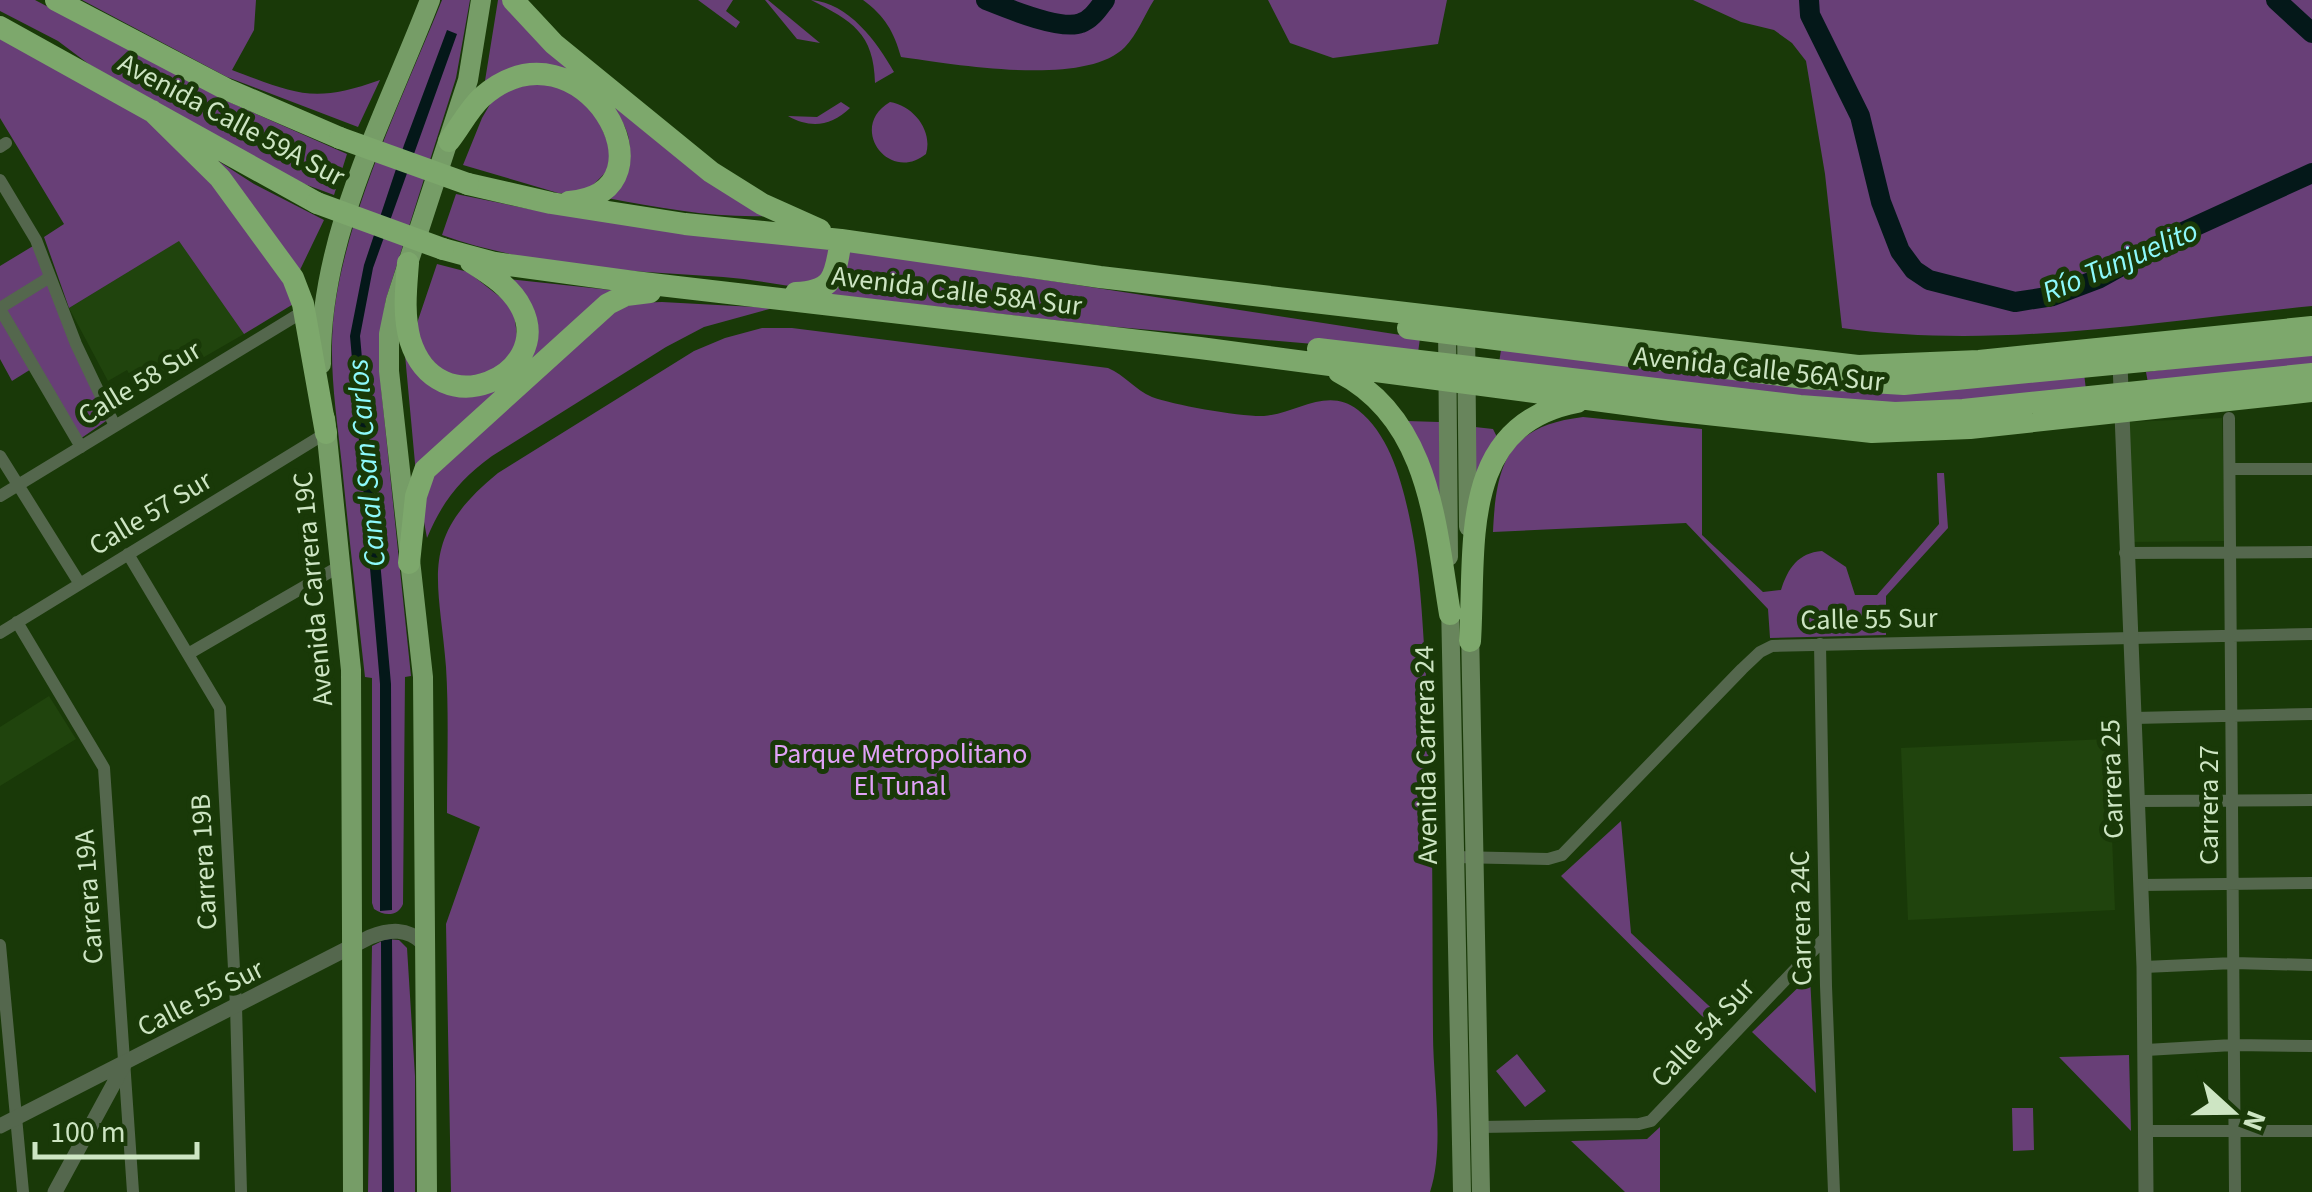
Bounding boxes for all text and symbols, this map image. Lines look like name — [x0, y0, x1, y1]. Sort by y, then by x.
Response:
street label: Avenida Calle 59A Sur — [111, 43, 352, 197]
water label: Río Tunjuelito — [2036, 209, 2205, 314]
street label: Avenida Calle 58A Sur — [830, 256, 1085, 326]
street label: Calle 58 Sur — [70, 330, 209, 435]
street label: Avenida Calle 56A Sur — [1632, 336, 1886, 402]
water label: Canal San Carlos — [336, 357, 397, 569]
street label: Calle 57 Sur — [81, 460, 220, 565]
street label: Avenida Carrera 19C — [283, 470, 343, 708]
street label: Calle 55 Sur — [1800, 598, 1938, 640]
street label: Avenida Carrera 24 — [1404, 645, 1448, 865]
street label: Carrera 25 — [2090, 718, 2134, 840]
park label: Parque Metropolitano El Tunal — [773, 734, 1027, 806]
street label: Carrera 27 — [2189, 745, 2229, 865]
street label: Carrera 19B — [180, 793, 228, 931]
street label: Carrera 19A — [64, 827, 114, 966]
street label: Carrera 24C — [1780, 850, 1822, 986]
street label: Calle 55 Sur — [130, 949, 271, 1047]
street label: Calle 54 Sur — [1641, 969, 1764, 1096]
north arrow — [2182, 1062, 2282, 1162]
scale bar — [35, 1097, 198, 1159]
text: N — [2232, 1105, 2276, 1136]
text: 100 m — [50, 1111, 126, 1154]

